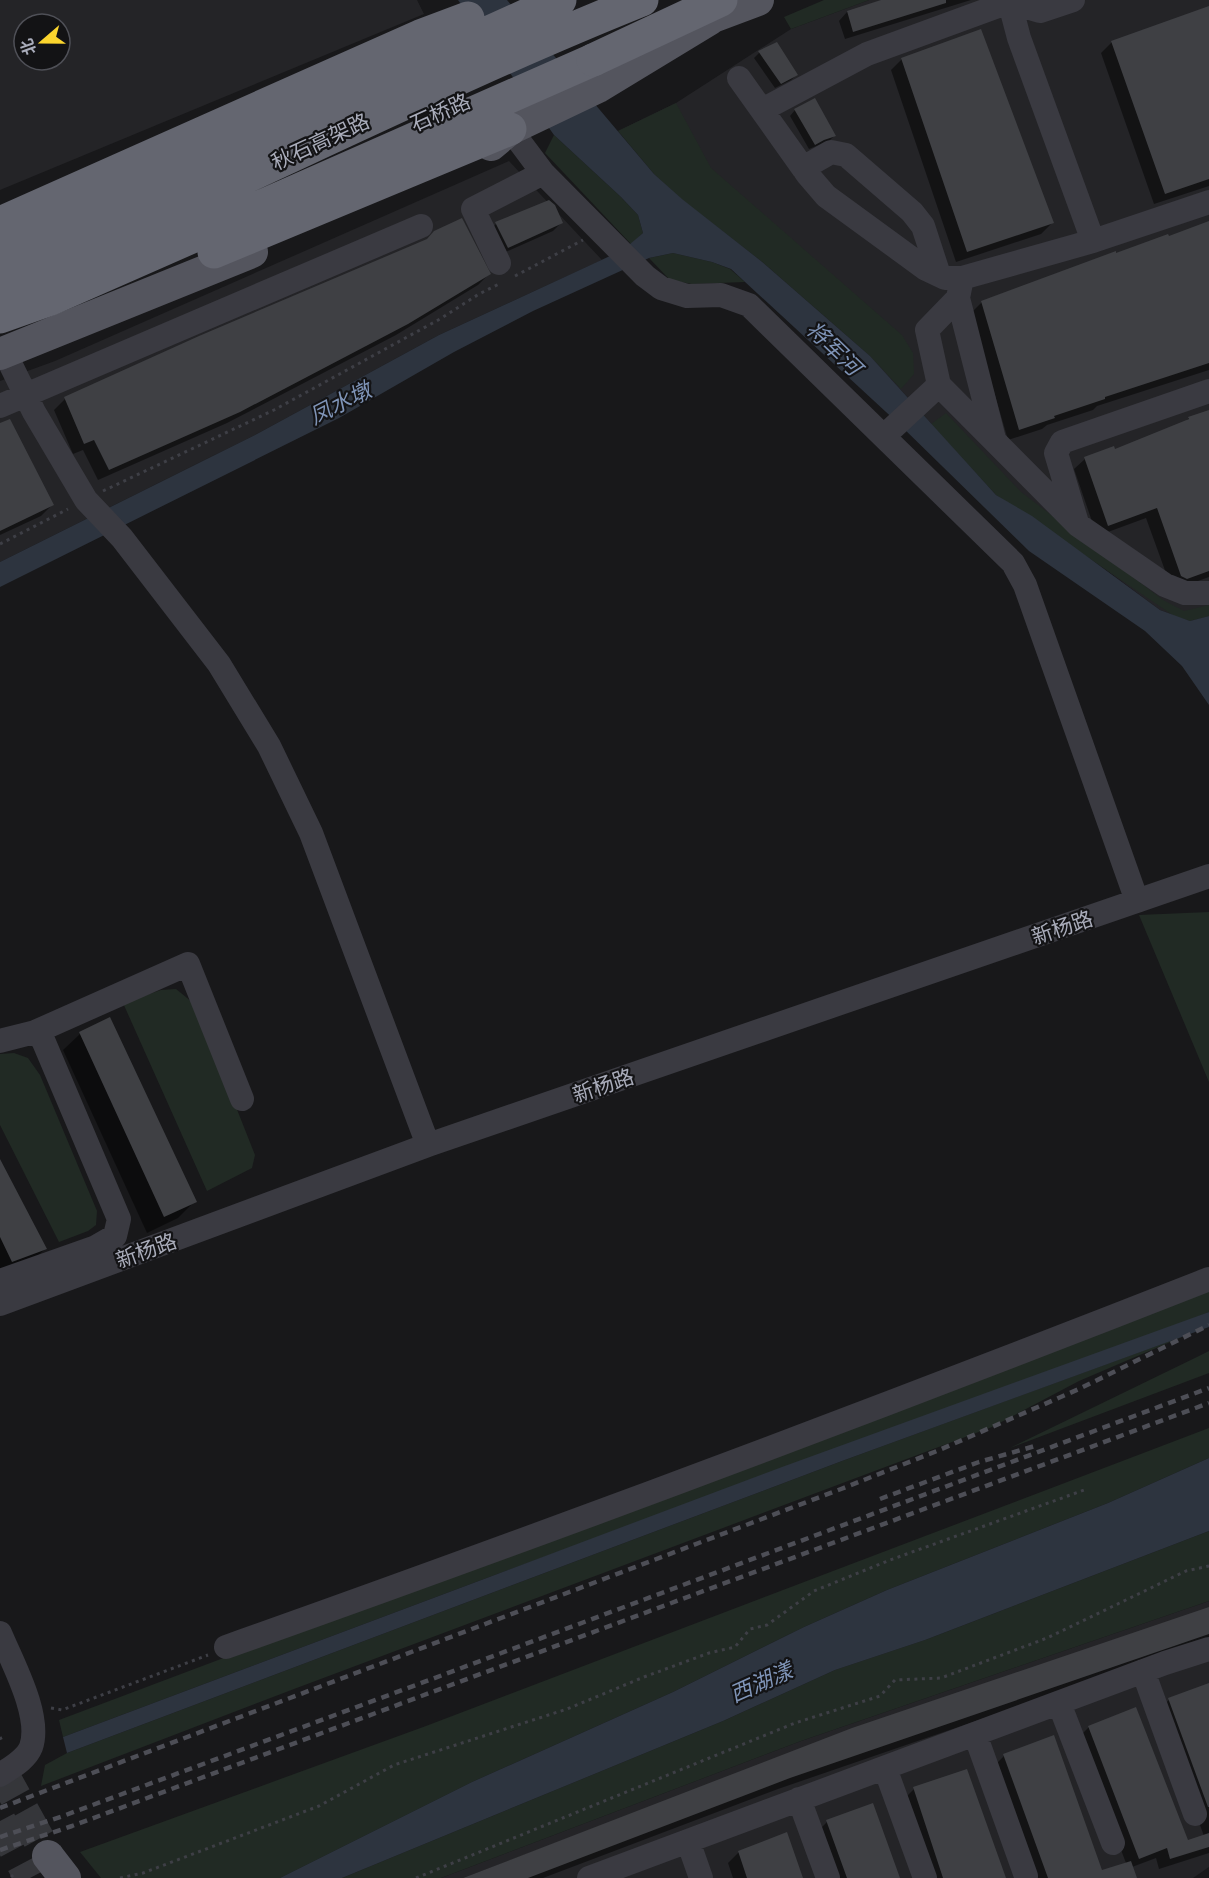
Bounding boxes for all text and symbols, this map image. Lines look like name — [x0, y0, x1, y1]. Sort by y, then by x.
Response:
north arrow — [12, 12, 72, 72]
text: 北 — [17, 37, 39, 58]
street label: 石桥路 — [406, 88, 474, 136]
street label: 秋石高架路 — [267, 108, 373, 174]
water label: 将军河 — [801, 316, 870, 383]
water label: 凤水墩 — [305, 375, 378, 430]
street label: 新杨路 — [1028, 905, 1096, 949]
street label: 新杨路 — [569, 1063, 637, 1107]
street label: 新杨路 — [112, 1228, 180, 1272]
water label: 西湖漾 — [726, 1655, 799, 1707]

